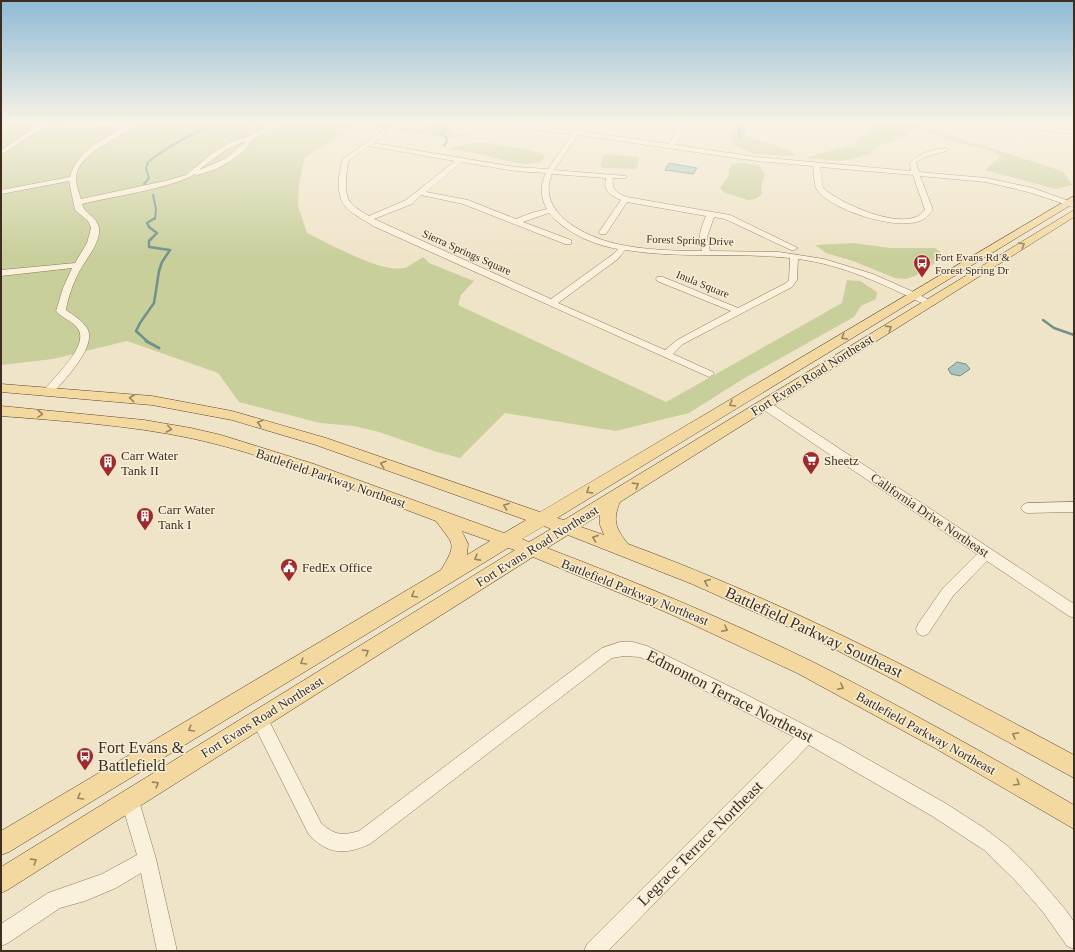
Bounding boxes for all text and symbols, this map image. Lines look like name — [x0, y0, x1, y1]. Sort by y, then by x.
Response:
street label: Sierra Springs Square — [421, 227, 513, 277]
street label: Forest Spring Drive — [646, 232, 734, 248]
one-way arrow — [1018, 243, 1025, 250]
place label: Fort Evans Rd & Forest Spring Dr — [935, 251, 1010, 276]
bus stop icon: Fort Evans Rd & Forest Spring Dr — [912, 253, 932, 278]
street label: Inula Square — [675, 268, 731, 300]
one-way arrow — [885, 325, 892, 332]
street label: Fort Evans Road Northeast — [748, 331, 876, 419]
one-way arrow — [841, 332, 848, 339]
one-way arrow — [129, 394, 135, 403]
one-way arrow — [729, 399, 736, 406]
one-way arrow — [37, 409, 43, 418]
one-way arrow — [256, 419, 263, 428]
one-way arrow — [166, 424, 172, 433]
street label: Battlefield Parkway Northeast — [254, 445, 408, 511]
place label: Carr Water Tank II — [121, 448, 178, 478]
supermarket icon: Sheetz — [801, 450, 821, 475]
building icon: Carr Water Tank II — [98, 452, 118, 477]
place label: Sheetz — [824, 453, 859, 468]
one-way arrow — [380, 460, 387, 468]
street label: California Drive Northeast — [868, 470, 992, 560]
one-way arrow — [632, 482, 639, 490]
one-way arrow — [586, 487, 593, 494]
place label: Carr Water Tank I — [158, 502, 215, 532]
street label: Fort Evans Road Northeast — [473, 502, 601, 590]
one-way arrow — [503, 503, 510, 511]
building icon: Carr Water Tank I — [135, 506, 155, 531]
one-way arrow — [592, 535, 599, 543]
one-way arrow — [474, 553, 482, 560]
street label: Battlefield Parkway Northeast — [559, 556, 711, 629]
public building icon: FedEx Office — [279, 557, 299, 582]
place label: FedEx Office — [302, 560, 372, 575]
one-way arrow — [704, 579, 711, 587]
street label: Battlefield Parkway Southeast — [722, 583, 906, 682]
one-way arrow — [411, 590, 418, 598]
one-way arrow — [720, 624, 728, 632]
street label: Edmonton Terrace Northeast — [644, 647, 816, 746]
one-way arrow — [362, 649, 369, 656]
one-way arrow — [300, 658, 307, 665]
street label: Fort Evans Road Northeast — [198, 673, 326, 761]
one-way arrow — [837, 682, 845, 689]
street label: Battlefield Parkway Northeast — [854, 688, 999, 778]
one-way arrow — [188, 725, 195, 732]
one-way arrow — [1012, 732, 1019, 739]
place label: Fort Evans & Battlefield — [98, 739, 185, 774]
bus stop icon: Fort Evans & Battlefield — [75, 746, 95, 771]
street label: Legrace Terrace Northeast — [634, 777, 767, 910]
one-way arrow — [1013, 778, 1020, 786]
one-way arrow — [152, 782, 159, 789]
one-way arrow — [77, 792, 84, 799]
one-way arrow — [30, 858, 37, 866]

